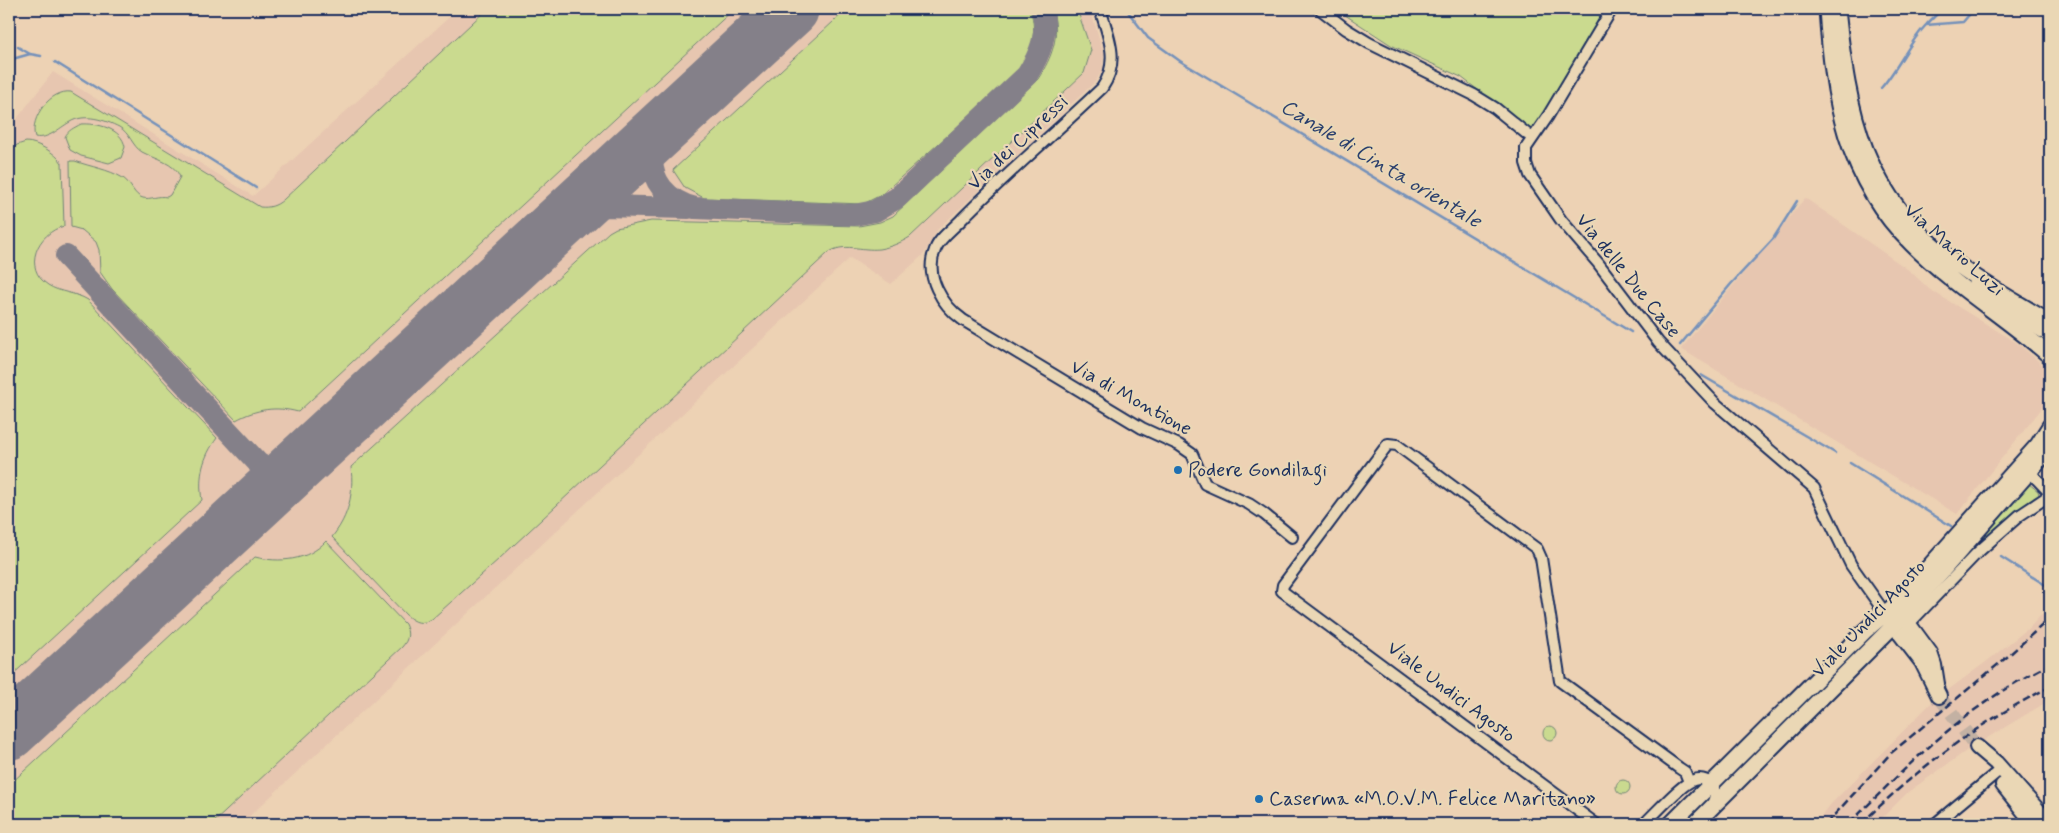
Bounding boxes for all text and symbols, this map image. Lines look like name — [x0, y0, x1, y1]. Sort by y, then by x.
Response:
street label: Via dei Cipressi — [962, 89, 1074, 197]
water label: Canale di Cinta orientale — [1275, 93, 1488, 236]
street label: Via Mario Luzi — [1898, 197, 2010, 303]
street label: Via delle Due Case — [1569, 208, 1687, 344]
street label: Via di Montione — [1065, 353, 1197, 443]
place label: Podere Gondilagi — [1188, 457, 1327, 486]
marker: Podere Gondilagi — [1172, 464, 1184, 476]
street label: Viale Undici Agosto — [1806, 554, 1932, 684]
street label: Viale Undici Agosto — [1381, 635, 1521, 749]
place label: Caserma «M.O.V.M. Felice Maritano» — [1269, 786, 1596, 813]
marker: Caserma «M.O.V.M. Felice Maritano» — [1253, 793, 1265, 805]

